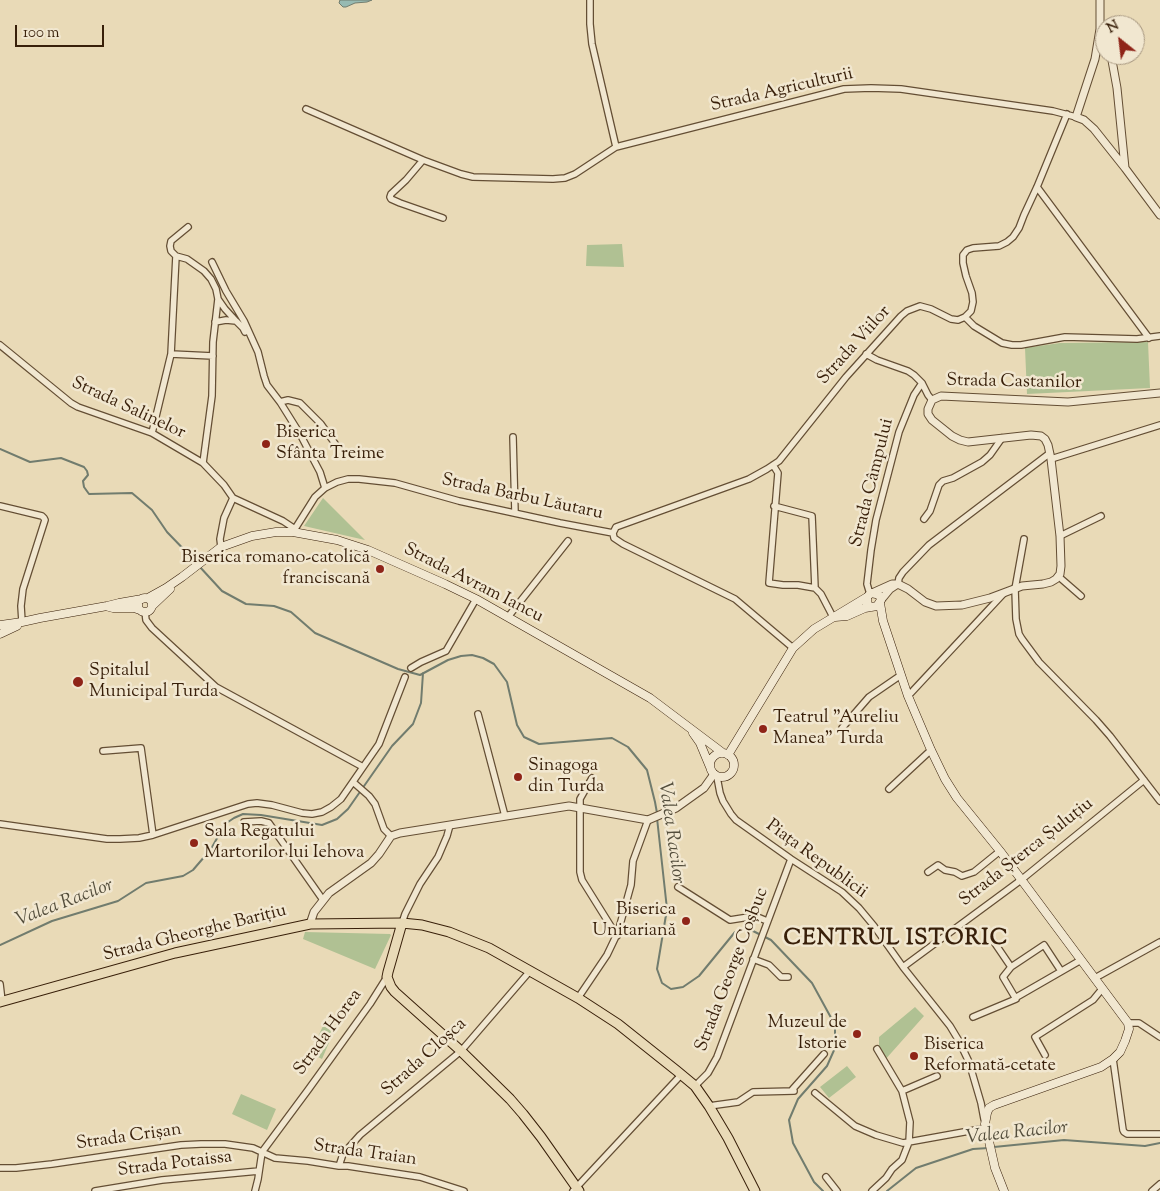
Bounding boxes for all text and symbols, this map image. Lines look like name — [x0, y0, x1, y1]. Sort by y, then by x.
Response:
scale bar — [18, 15, 106, 47]
north arrow — [1095, 15, 1145, 65]
text: N — [1103, 16, 1123, 39]
text: 100 m — [23, 23, 59, 44]
street label: Strada Agriculturii — [709, 64, 855, 118]
street label: Strada Viilor — [814, 302, 896, 390]
street label: Strada Castanilor — [946, 371, 1082, 395]
street label: Strada Salinelor — [68, 373, 188, 445]
street label: Strada Câmpului — [847, 416, 899, 550]
place label: Biserica Sfânta Treime — [276, 423, 384, 466]
marker: Biserica Sfânta Treime — [260, 438, 272, 450]
street label: Strada Barbu Lăutaru — [439, 470, 605, 526]
street label: Strada Avram Iancu — [400, 539, 546, 629]
place label: Biserica romano-catolică franciscană — [181, 548, 370, 590]
marker: Biserica romano-catolică franciscană — [374, 563, 386, 575]
place label: Spitalul Municipal Turda — [89, 661, 218, 704]
marker: Spitalul Municipal Turda — [71, 675, 85, 689]
place label: Teatrul "Aureliu Manea" Turda — [773, 708, 899, 751]
marker: Teatrul "Aureliu Manea" Turda — [757, 723, 769, 735]
place label: Sinagoga din Turda — [528, 756, 604, 799]
marker: Sinagoga din Turda — [512, 771, 524, 783]
water label: Valea Racilor — [652, 781, 688, 885]
street label: Strada Șterca Șuluțiu — [956, 794, 1098, 912]
street label: Piața Republicii — [761, 816, 871, 904]
place label: Sala Regatului Martorilor lui Iehova — [204, 822, 364, 864]
marker: Sala Regatului Martorilor lui Iehova — [188, 837, 200, 849]
water label: Valea Racilor — [13, 875, 117, 933]
street label: Strada George Coșbuc — [692, 885, 774, 1055]
place label: Biserica Unitariană — [592, 900, 676, 942]
street label: Strada Gheorghe Barițiu — [101, 901, 289, 967]
marker: Biserica Unitariană — [680, 915, 692, 927]
district label: CENTRUL ISTORIC — [782, 927, 1010, 953]
street label: Strada Horea — [290, 986, 368, 1080]
place label: Muzeul de Istorie — [768, 1013, 847, 1056]
street label: Strada Cloșca — [378, 1014, 472, 1102]
marker: Muzeul de Istorie — [851, 1028, 863, 1040]
place label: Biserica Reformată-cetate — [924, 1035, 1056, 1078]
marker: Biserica Reformată-cetate — [908, 1050, 920, 1062]
water label: Valea Racilor — [965, 1117, 1069, 1151]
street label: Strada Crișan — [75, 1120, 183, 1156]
street label: Strada Traian — [312, 1136, 418, 1172]
street label: Strada Potaissa — [117, 1147, 233, 1183]

